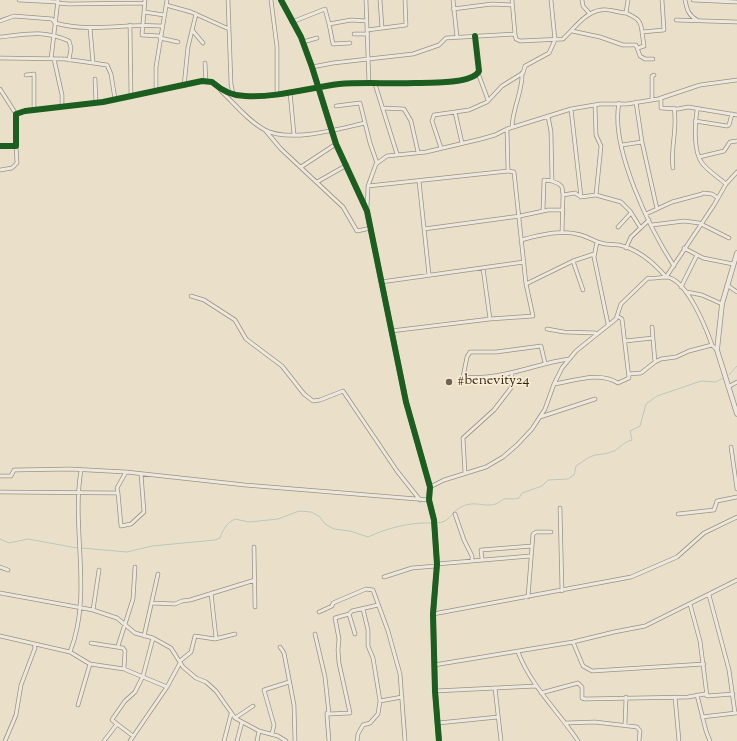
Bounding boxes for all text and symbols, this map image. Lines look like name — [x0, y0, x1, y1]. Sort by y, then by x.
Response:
place label: #benevity24 — [457, 374, 530, 390]
marker: #benevity24 — [444, 377, 454, 387]

